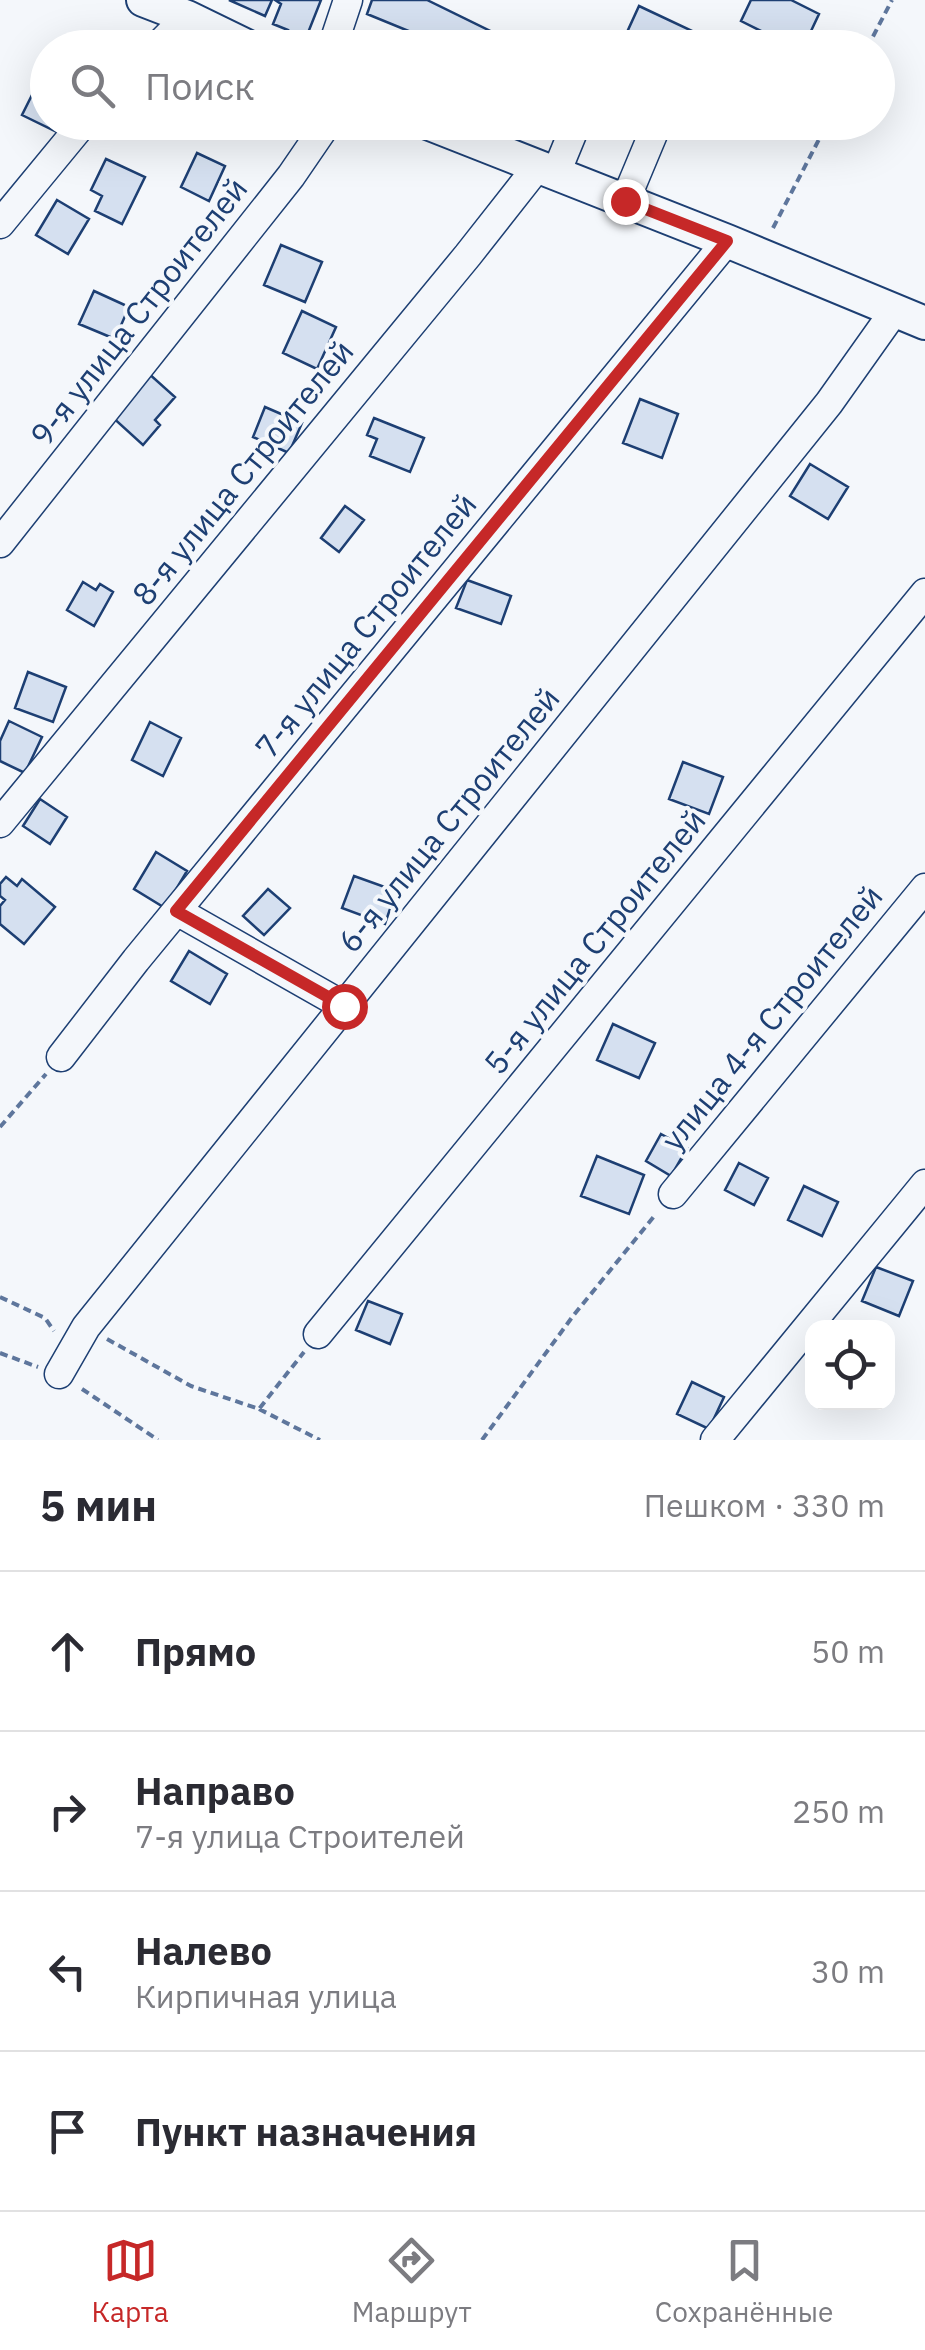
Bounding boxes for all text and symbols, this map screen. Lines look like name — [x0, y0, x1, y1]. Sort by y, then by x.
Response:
search box — [30, 30, 895, 140]
icon: search — [65, 58, 120, 113]
text: Поиск — [145, 61, 255, 110]
street label: 9-я улица Строителей — [20, 169, 256, 454]
route end — [603, 179, 649, 225]
street label: 8-я улица Строителей — [122, 331, 362, 614]
street label: 7-я улица Строителей — [245, 484, 485, 767]
street label: 6-я улица Строителей — [328, 678, 568, 961]
street label: 5-я улица Строителей — [474, 800, 714, 1083]
street label: улица 4-я Строителей — [651, 876, 891, 1159]
route start — [322, 984, 368, 1030]
map controls — [805, 1320, 895, 1410]
button: locate — [805, 1320, 895, 1410]
text: 5 мин — [40, 1478, 157, 1533]
text: Пешком · 330 m — [644, 1484, 885, 1526]
icon: ahead — [40, 1624, 95, 1679]
text: Прямо — [135, 1627, 256, 1676]
text: 50 m — [811, 1630, 885, 1672]
text: Направо — [135, 1766, 295, 1815]
icon: right — [40, 1784, 95, 1839]
text: 250 m — [792, 1790, 885, 1832]
text: 7-я улица Строителей — [135, 1815, 465, 1857]
text: Налево — [135, 1926, 272, 1975]
icon: left — [40, 1944, 95, 1999]
text: 30 m — [811, 1950, 885, 1992]
text: Кирпичная улица — [135, 1975, 397, 2017]
icon: arrive — [40, 2104, 95, 2159]
text: Пункт назначения — [135, 2107, 477, 2156]
tab: Карта — [92, 2233, 169, 2330]
tab: Маршрут — [352, 2233, 472, 2330]
tab: Сохранённые — [655, 2233, 833, 2330]

